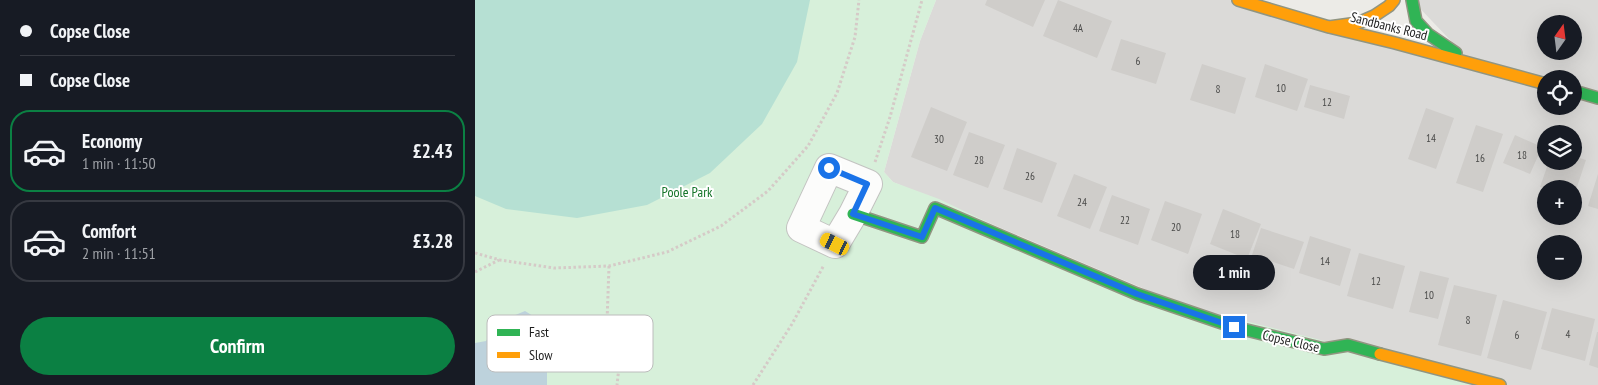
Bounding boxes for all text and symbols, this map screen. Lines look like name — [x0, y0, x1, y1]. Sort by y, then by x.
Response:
street label: Sandbanks Road — [1349, 8, 1429, 44]
north arrow — [1537, 15, 1583, 60]
map controls — [1537, 15, 1582, 280]
text: Copse Close — [50, 19, 130, 43]
house number: 4A — [1073, 21, 1084, 35]
house number: 6 — [1136, 54, 1141, 68]
text: Copse Close — [50, 68, 130, 92]
button: locate — [1537, 70, 1582, 115]
house number: 10 — [1276, 81, 1286, 95]
house number: 8 — [1216, 82, 1221, 96]
house number: 12 — [1322, 95, 1332, 109]
button: layers — [1537, 125, 1582, 170]
icon: car — [22, 129, 67, 174]
text: Economy — [82, 129, 142, 153]
house number: 14 — [1426, 131, 1436, 145]
house number: 30 — [934, 132, 944, 146]
text: £2.43 — [413, 139, 453, 163]
house number: 18 — [1517, 148, 1527, 162]
house number: 16 — [1475, 151, 1485, 165]
text: 1 min · 11:50 — [82, 153, 156, 173]
house number: 28 — [974, 153, 984, 167]
route start — [818, 157, 840, 179]
house number: 26 — [1025, 169, 1035, 183]
button: + — [1537, 180, 1582, 225]
park label: Poole Park — [662, 183, 713, 201]
house number: 24 — [1077, 195, 1087, 209]
house number: 22 — [1120, 213, 1130, 227]
icon: car — [22, 219, 67, 264]
text: Comfort — [82, 219, 136, 243]
house number: 20 — [1171, 220, 1181, 234]
house number: 18 — [1230, 227, 1240, 241]
text: £3.28 — [413, 229, 453, 253]
car — [818, 231, 851, 257]
button: − — [1537, 235, 1582, 280]
text: 2 min · 11:51 — [82, 243, 156, 263]
house number: 14 — [1320, 254, 1330, 268]
callout: 1 min — [1193, 255, 1275, 290]
text: 1 min — [1218, 262, 1250, 282]
house number: 12 — [1371, 274, 1381, 288]
house number: 10 — [1424, 288, 1434, 302]
house number: 8 — [1466, 313, 1471, 327]
legend — [487, 315, 653, 372]
route end — [1223, 316, 1245, 338]
button: Confirm — [20, 317, 455, 375]
text: Fast — [529, 323, 549, 341]
street label: Copse Close — [1261, 326, 1321, 356]
house number: 4 — [1566, 327, 1571, 341]
house number: 6 — [1515, 328, 1520, 342]
text: Slow — [529, 346, 553, 364]

